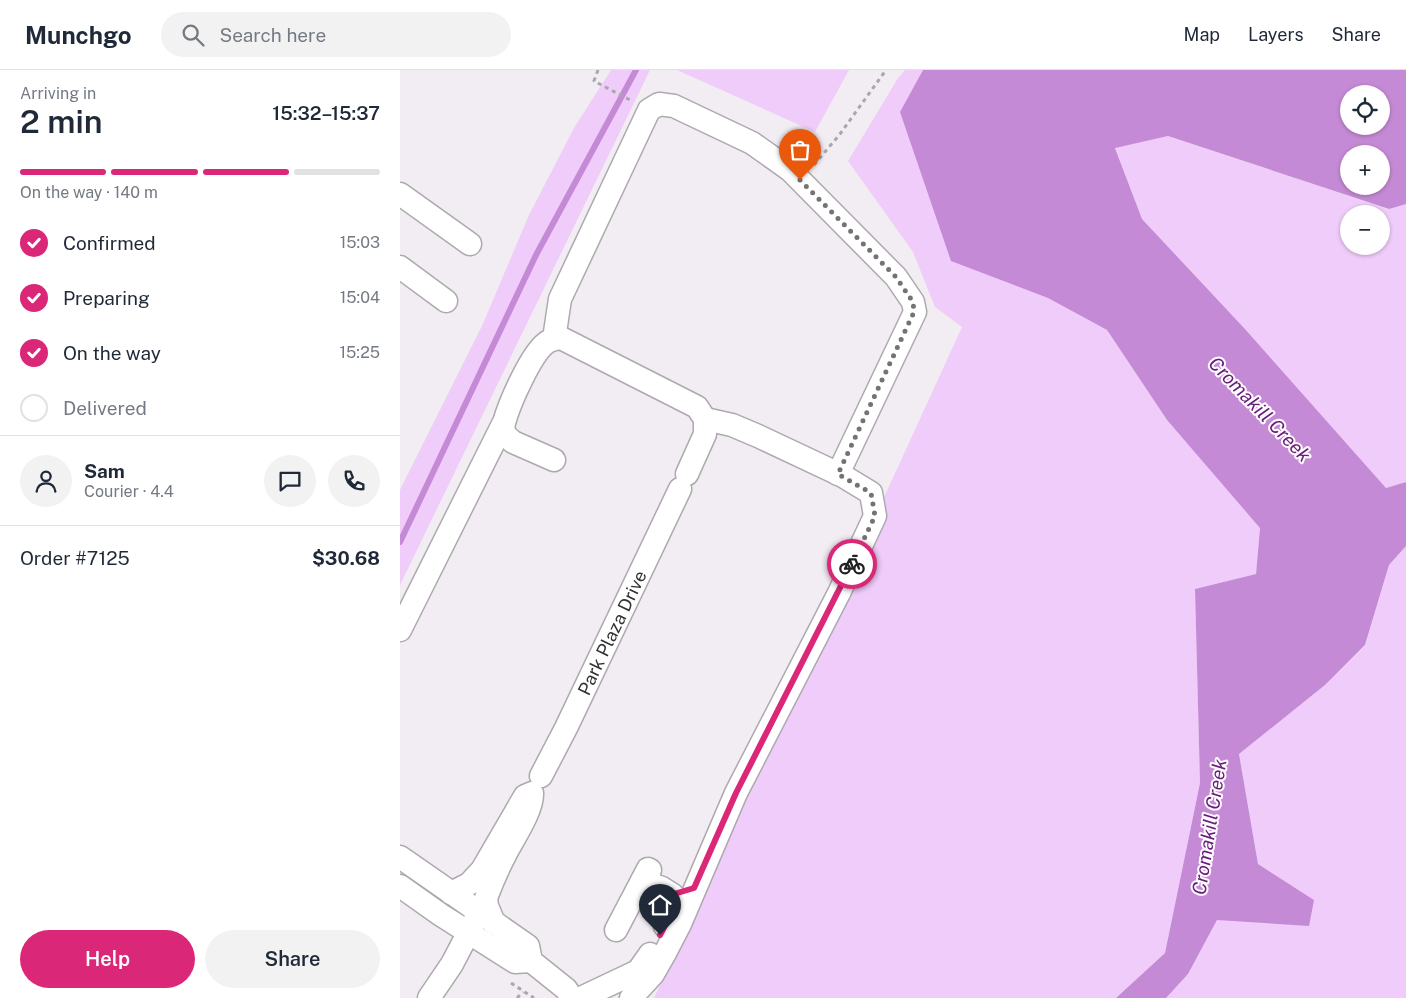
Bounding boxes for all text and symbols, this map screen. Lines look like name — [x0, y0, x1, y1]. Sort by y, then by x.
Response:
search box — [161, 12, 511, 57]
text: Munchgo — [25, 21, 131, 49]
icon: search — [179, 21, 207, 49]
text: Search here — [219, 24, 326, 46]
text: Map — [1184, 24, 1220, 45]
text: Layers — [1248, 24, 1304, 45]
text: Share — [1332, 24, 1381, 45]
text: Arriving in — [20, 84, 96, 103]
map controls — [1340, 85, 1390, 255]
button: locate — [1340, 85, 1390, 135]
text: 15:32–15:37 — [272, 102, 380, 124]
text: 2 min — [20, 103, 103, 140]
pin — [779, 129, 821, 180]
icon: bag — [786, 136, 814, 164]
button: + — [1340, 145, 1390, 195]
text: On the way · 140 m — [20, 183, 158, 202]
button: − — [1340, 205, 1390, 255]
icon: check — [20, 229, 48, 257]
text: Confirmed — [63, 232, 156, 254]
text: 15:03 — [340, 233, 380, 252]
icon: check — [20, 284, 48, 312]
text: Preparing — [63, 287, 150, 309]
text: 15:04 — [340, 288, 380, 307]
icon: check — [20, 339, 48, 367]
text: On the way — [63, 342, 161, 364]
text: 15:25 — [340, 343, 380, 362]
water label: Cromakill Creek — [1204, 352, 1316, 466]
text: Delivered — [63, 397, 147, 419]
button: person — [20, 455, 72, 507]
button: chat — [264, 455, 316, 507]
button: phone — [328, 455, 380, 507]
text: Sam — [84, 460, 125, 482]
text: Courier · 4.4 — [84, 482, 174, 501]
courier — [827, 539, 877, 589]
text: Order #7125 — [20, 547, 130, 569]
text: $30.68 — [312, 547, 380, 569]
icon: bike — [838, 550, 866, 578]
street label: Park Plaza Drive — [573, 567, 650, 698]
water label: Cromakill Creek — [1187, 757, 1231, 896]
pin — [639, 884, 681, 935]
icon: home — [646, 891, 674, 919]
button: Help — [20, 930, 195, 988]
button: Share — [205, 930, 380, 988]

